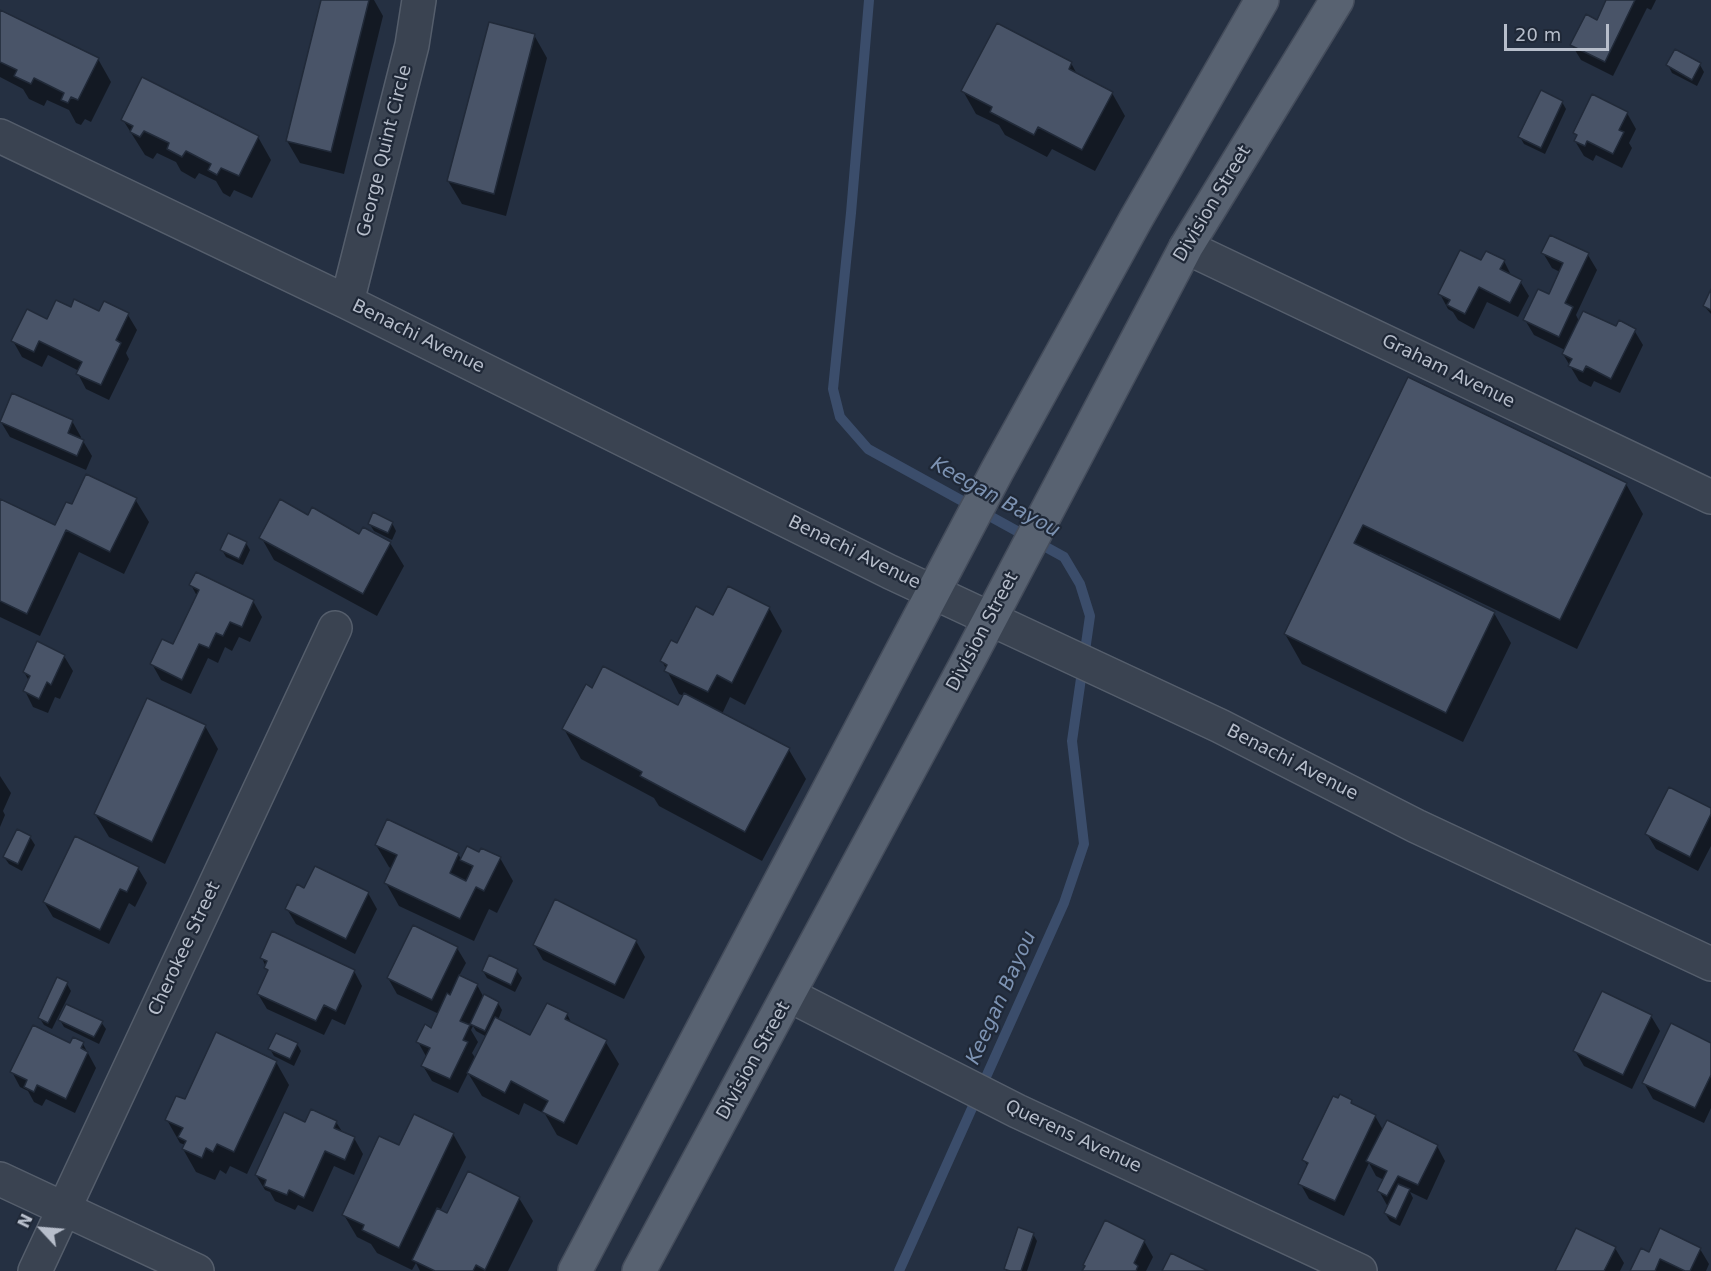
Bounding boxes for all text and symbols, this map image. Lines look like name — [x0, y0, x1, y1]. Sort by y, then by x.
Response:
scale bar — [1507, 12, 1612, 50]
text: 20 m — [1515, 24, 1561, 45]
street label: George Quint Circle — [353, 63, 417, 239]
street label: Division Street — [1170, 142, 1256, 266]
street label: Benachi Avenue — [348, 296, 488, 378]
street label: Graham Avenue — [1378, 331, 1518, 413]
water label: Keegan Bayou — [926, 453, 1064, 543]
street label: Benachi Avenue — [784, 512, 924, 594]
street label: Division Street — [943, 569, 1023, 695]
street label: Benachi Avenue — [1223, 721, 1361, 805]
street label: Cherokee Street — [144, 879, 226, 1019]
water label: Keegan Bayou — [962, 927, 1042, 1069]
street label: Division Street — [713, 998, 795, 1124]
street label: Querens Avenue — [1001, 1096, 1145, 1178]
north arrow — [12, 1199, 72, 1259]
text: N — [14, 1211, 37, 1231]

